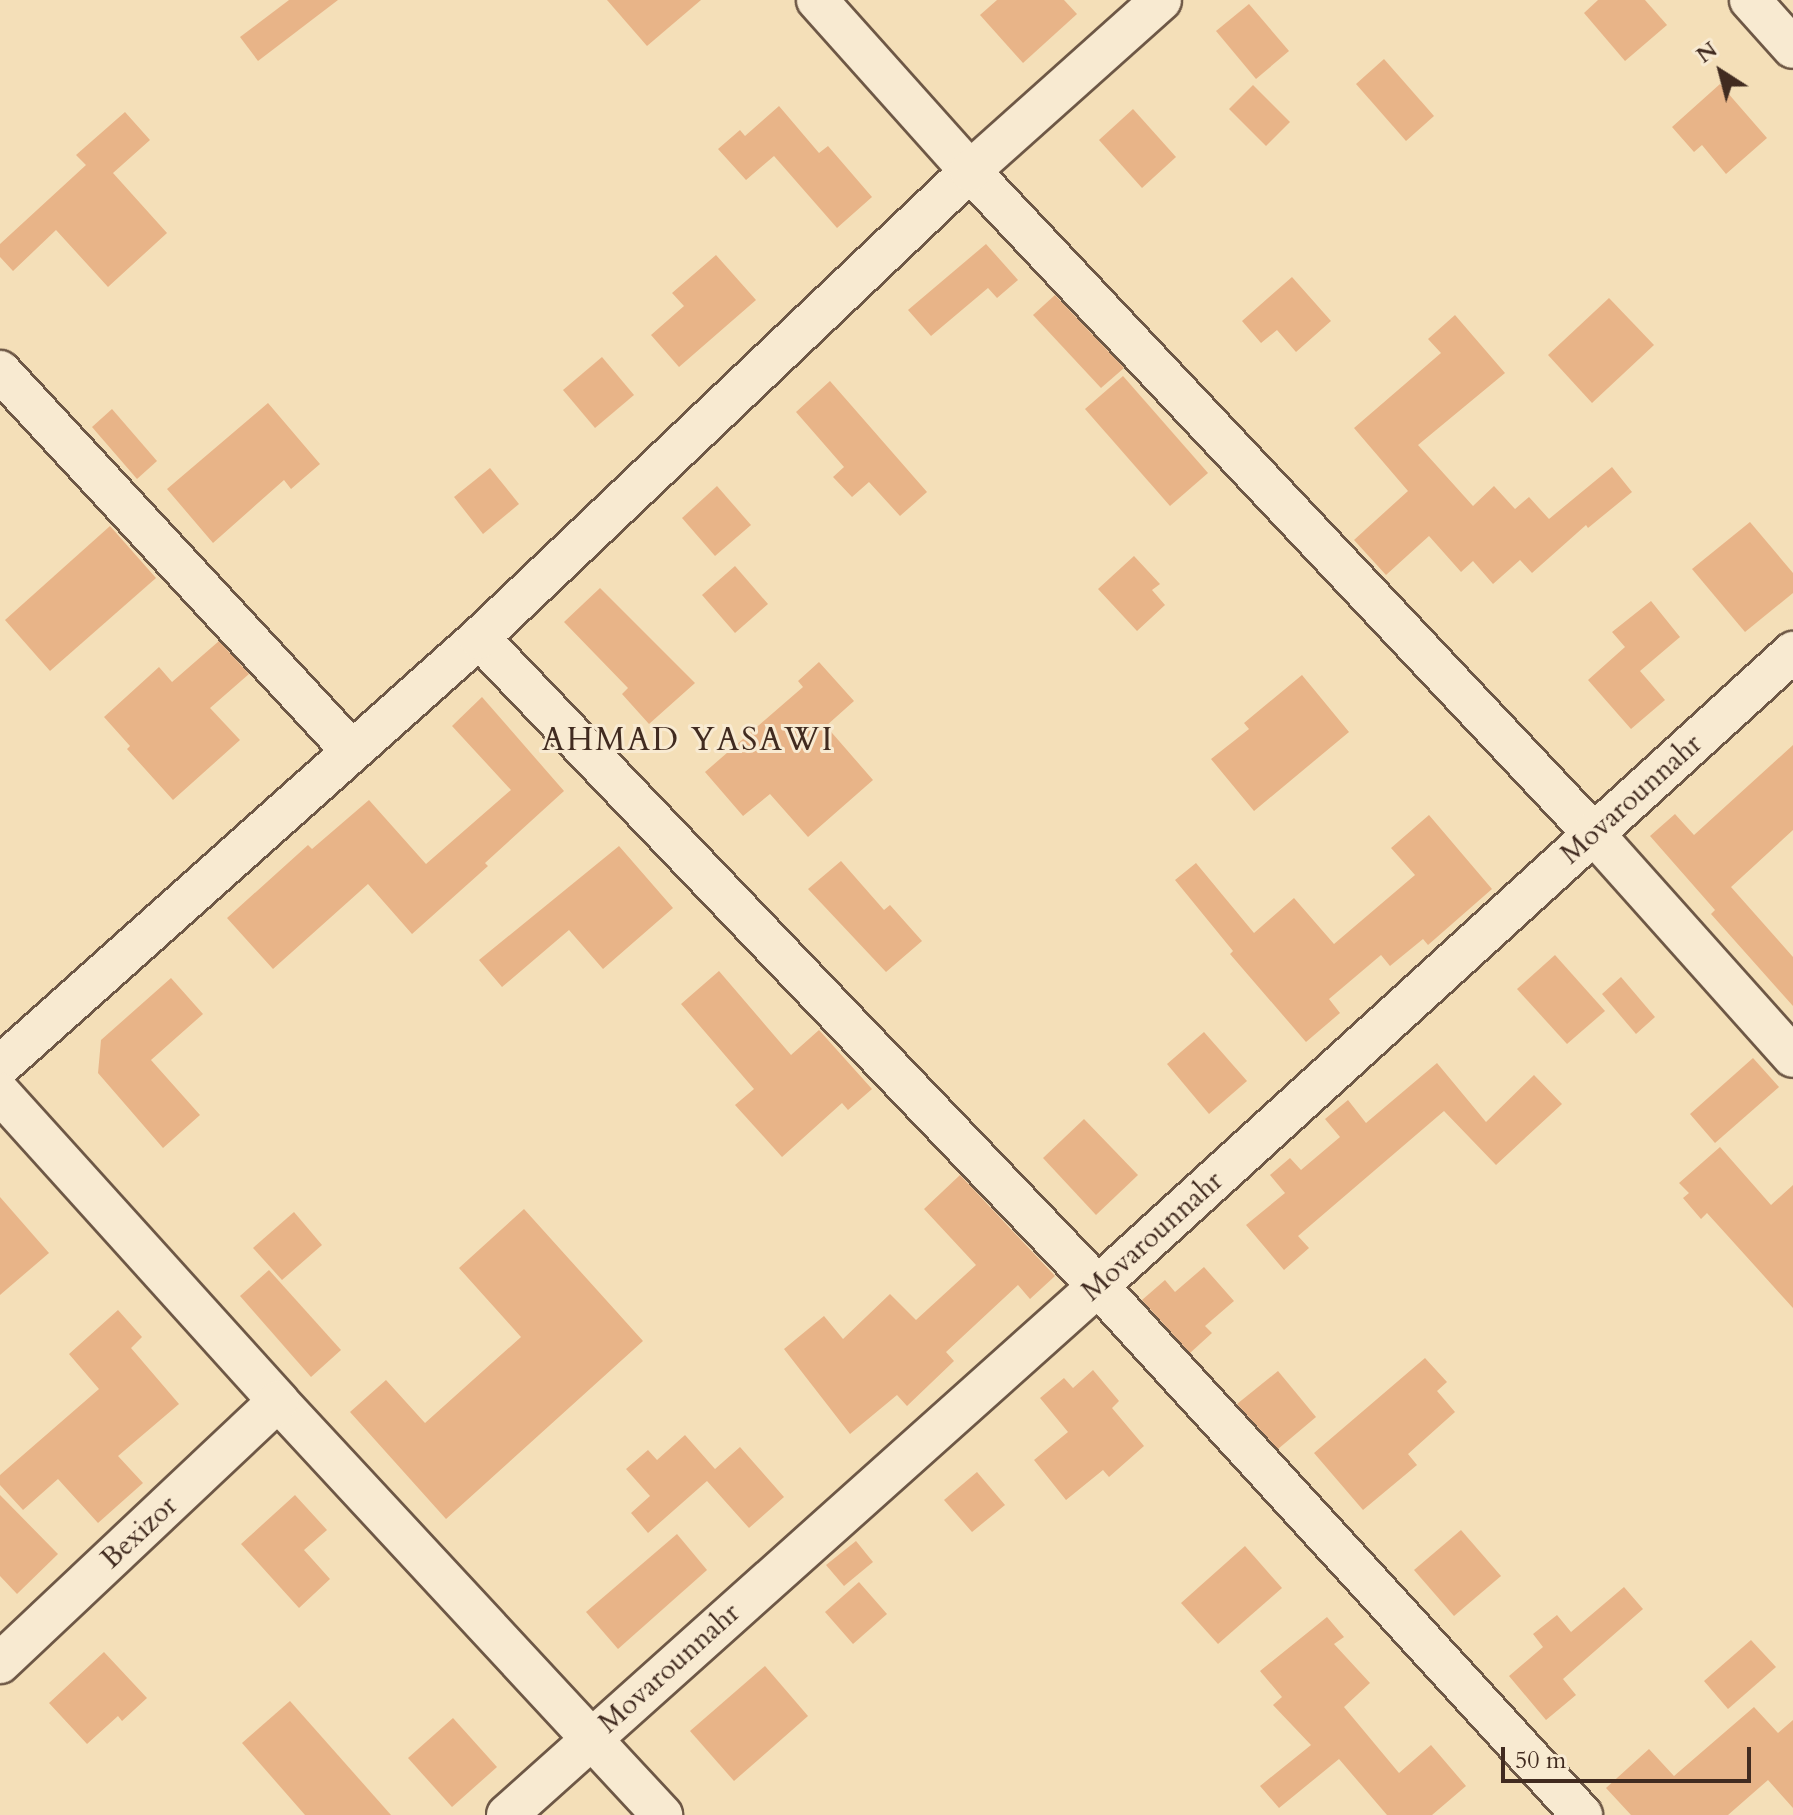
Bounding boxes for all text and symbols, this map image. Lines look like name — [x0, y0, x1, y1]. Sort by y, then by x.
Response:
north arrow — [1681, 32, 1761, 112]
text: N — [1690, 35, 1723, 70]
district label: AHMAD YASAWI — [542, 721, 834, 759]
street label: Movarounnahr — [1554, 727, 1708, 871]
street label: Movarounnahr — [1075, 1164, 1229, 1308]
street label: Bexizor — [94, 1489, 184, 1575]
street label: Movarounnahr — [592, 1596, 746, 1740]
scale bar — [1505, 1731, 1755, 1781]
text: 50 m — [1515, 1744, 1566, 1777]

